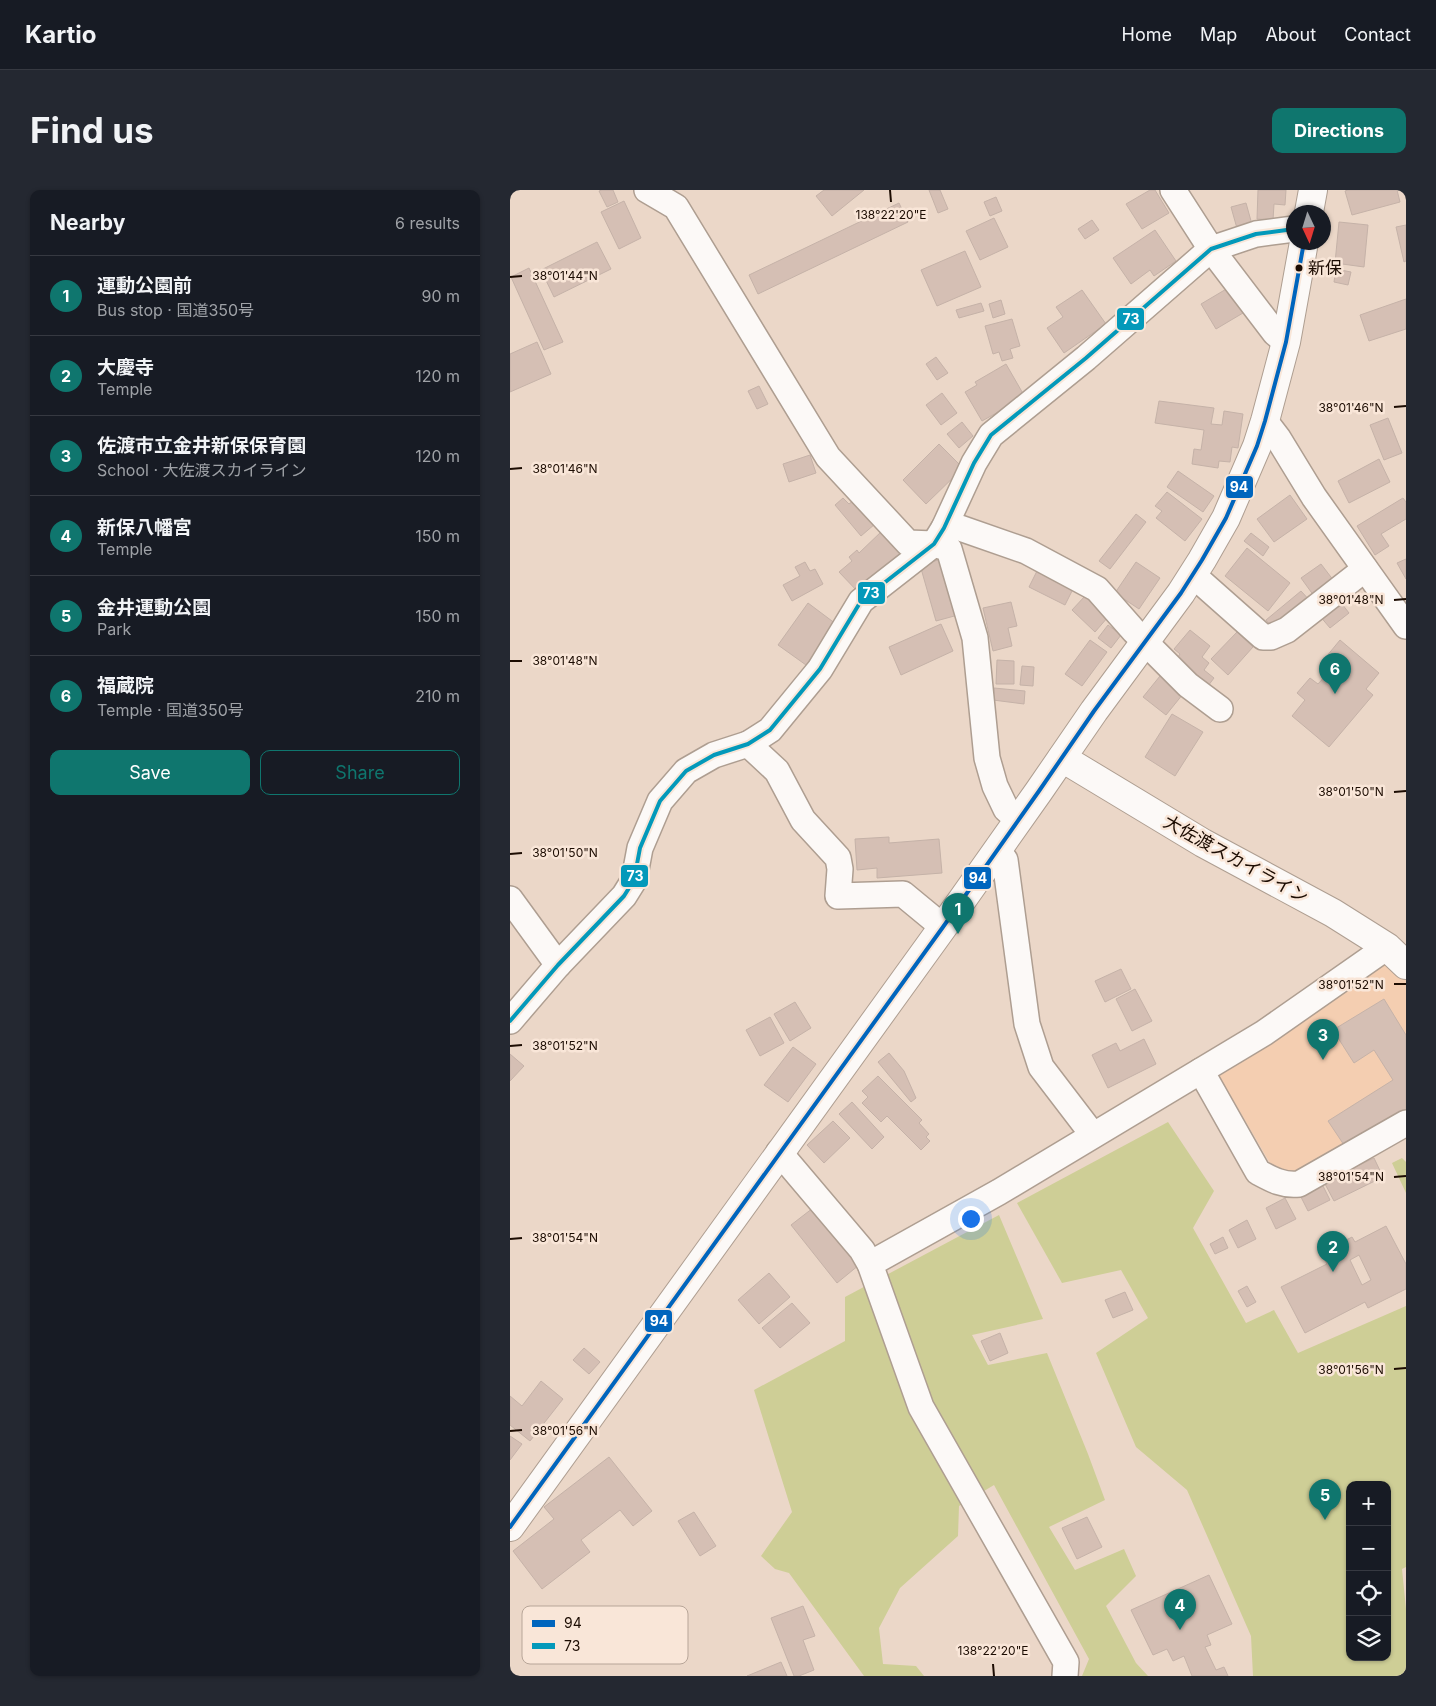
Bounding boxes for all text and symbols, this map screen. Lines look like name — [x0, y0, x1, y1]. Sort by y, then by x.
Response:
text: Kartio — [25, 20, 96, 49]
text: Home — [1122, 24, 1172, 45]
text: Map — [1200, 24, 1237, 45]
text: About — [1265, 24, 1316, 45]
text: Contact — [1344, 24, 1411, 45]
button: Directions — [1272, 108, 1406, 153]
text: Find us — [30, 109, 154, 151]
north arrow — [1286, 205, 1331, 250]
text: 138°22'20"E — [856, 207, 926, 222]
text: Nearby — [50, 210, 125, 235]
text: 6 results — [395, 213, 460, 233]
place label: 新保 — [1308, 258, 1342, 278]
marker: 新保 — [1294, 263, 1304, 273]
text: 38°01'44"N — [532, 268, 598, 283]
text: 運動公園前 — [97, 274, 192, 297]
text: 1 — [63, 286, 69, 306]
text: 90 m — [421, 286, 460, 306]
text: Bus stop · 国道350号 — [97, 300, 254, 320]
line badge: 73 — [1116, 307, 1145, 331]
text: 73 — [1123, 310, 1139, 327]
text: 大慶寺 — [97, 356, 154, 379]
text: 2 — [61, 366, 71, 386]
text: 120 m — [415, 366, 460, 386]
text: Temple — [97, 379, 152, 399]
text: 38°01'46"N — [1318, 400, 1384, 415]
text: 佐渡市立金井新保保育園 — [97, 434, 306, 457]
text: 3 — [61, 446, 71, 466]
text: 120 m — [415, 446, 460, 466]
text: School · 大佐渡スカイライン — [97, 460, 307, 480]
text: 38°01'46"N — [532, 461, 598, 476]
line badge: 94 — [1225, 475, 1254, 499]
text: 94 — [1230, 478, 1248, 495]
text: 新保八幡宮 — [97, 516, 192, 539]
text: 4 — [61, 526, 71, 546]
text: 150 m — [415, 526, 460, 546]
text: Temple — [97, 539, 152, 559]
line badge: 73 — [857, 581, 886, 605]
text: 73 — [863, 584, 879, 601]
text: 38°01'48"N — [1318, 592, 1384, 607]
text: 金井運動公園 — [97, 596, 211, 619]
text: 5 — [61, 606, 71, 626]
text: 150 m — [415, 606, 460, 626]
text: Park — [97, 619, 131, 639]
text: 38°01'48"N — [532, 653, 598, 668]
pin: 6 — [1319, 653, 1351, 694]
text: 福蔵院 — [97, 674, 154, 697]
text: 6 — [61, 686, 71, 706]
text: 210 m — [415, 686, 460, 706]
text: Temple · 国道350号 — [97, 700, 244, 720]
button: Save — [50, 750, 250, 795]
button: Share — [260, 750, 460, 795]
text: 38°01'50"N — [1318, 784, 1384, 799]
street label: 大佐渡スカイライン — [1160, 811, 1312, 907]
text: 38°01'50"N — [532, 845, 598, 860]
line badge: 73 — [620, 864, 649, 888]
line badge: 94 — [963, 866, 992, 890]
text: 73 — [627, 867, 643, 884]
text: 94 — [969, 869, 987, 886]
pin: 1 — [942, 893, 974, 934]
text: 38°01'52"N — [1318, 977, 1384, 992]
pin: 3 — [1307, 1019, 1339, 1060]
text: 38°01'52"N — [532, 1038, 598, 1053]
text: 38°01'54"N — [1318, 1169, 1384, 1184]
your location — [958, 1206, 984, 1232]
text: 38°01'54"N — [532, 1230, 598, 1245]
pin: 2 — [1317, 1231, 1349, 1272]
line badge: 94 — [644, 1309, 673, 1333]
text: 94 — [650, 1312, 668, 1329]
text: 38°01'56"N — [1318, 1362, 1384, 1377]
text: 38°01'56"N — [532, 1423, 598, 1438]
pin: 5 — [1309, 1479, 1341, 1520]
map controls — [1346, 1481, 1391, 1661]
button: + — [1346, 1481, 1391, 1526]
button: − — [1346, 1526, 1391, 1571]
button: locate — [1346, 1571, 1391, 1616]
pin: 4 — [1164, 1589, 1196, 1630]
legend — [522, 1606, 688, 1664]
text: 94 — [564, 1614, 582, 1631]
button: layers — [1346, 1616, 1391, 1661]
text: 73 — [564, 1637, 580, 1654]
text: 138°22'20"E — [958, 1643, 1028, 1658]

